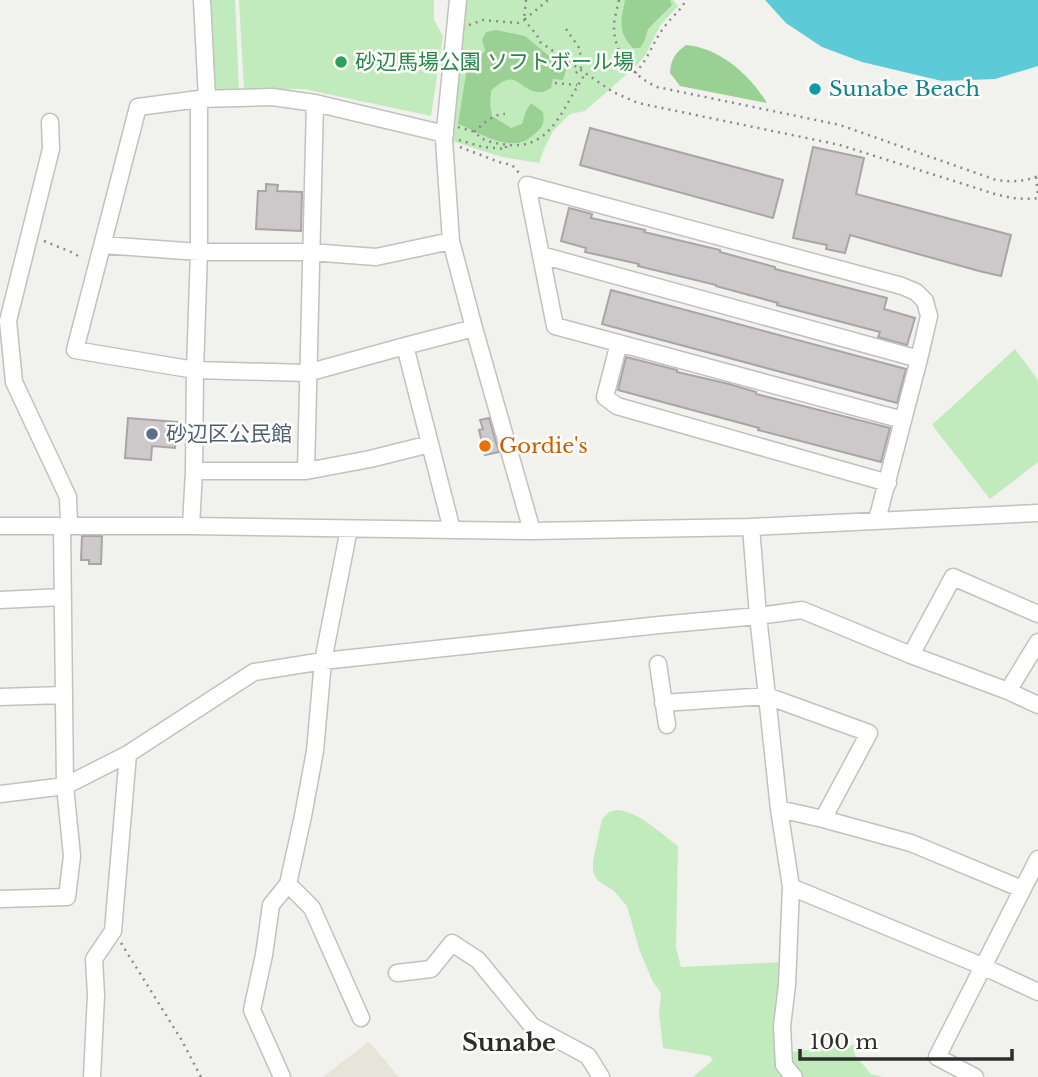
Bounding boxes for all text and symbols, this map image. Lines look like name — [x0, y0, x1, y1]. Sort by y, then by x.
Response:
place label: 砂辺馬場公園 ソフトボール場 — [355, 49, 634, 75]
marker: 砂辺馬場公園 ソフトボール場 — [333, 54, 349, 70]
place label: Sunabe Beach — [829, 76, 980, 102]
marker: Sunabe Beach — [807, 81, 823, 97]
place label: 砂辺区公民館 — [166, 421, 292, 447]
marker: 砂辺区公民館 — [144, 426, 160, 442]
place label: Gordie's — [499, 433, 588, 459]
marker: Gordie's — [477, 438, 493, 454]
scale bar — [800, 1018, 1012, 1062]
district label: Sunabe — [462, 1028, 556, 1057]
text: 100 m — [810, 1029, 878, 1055]

